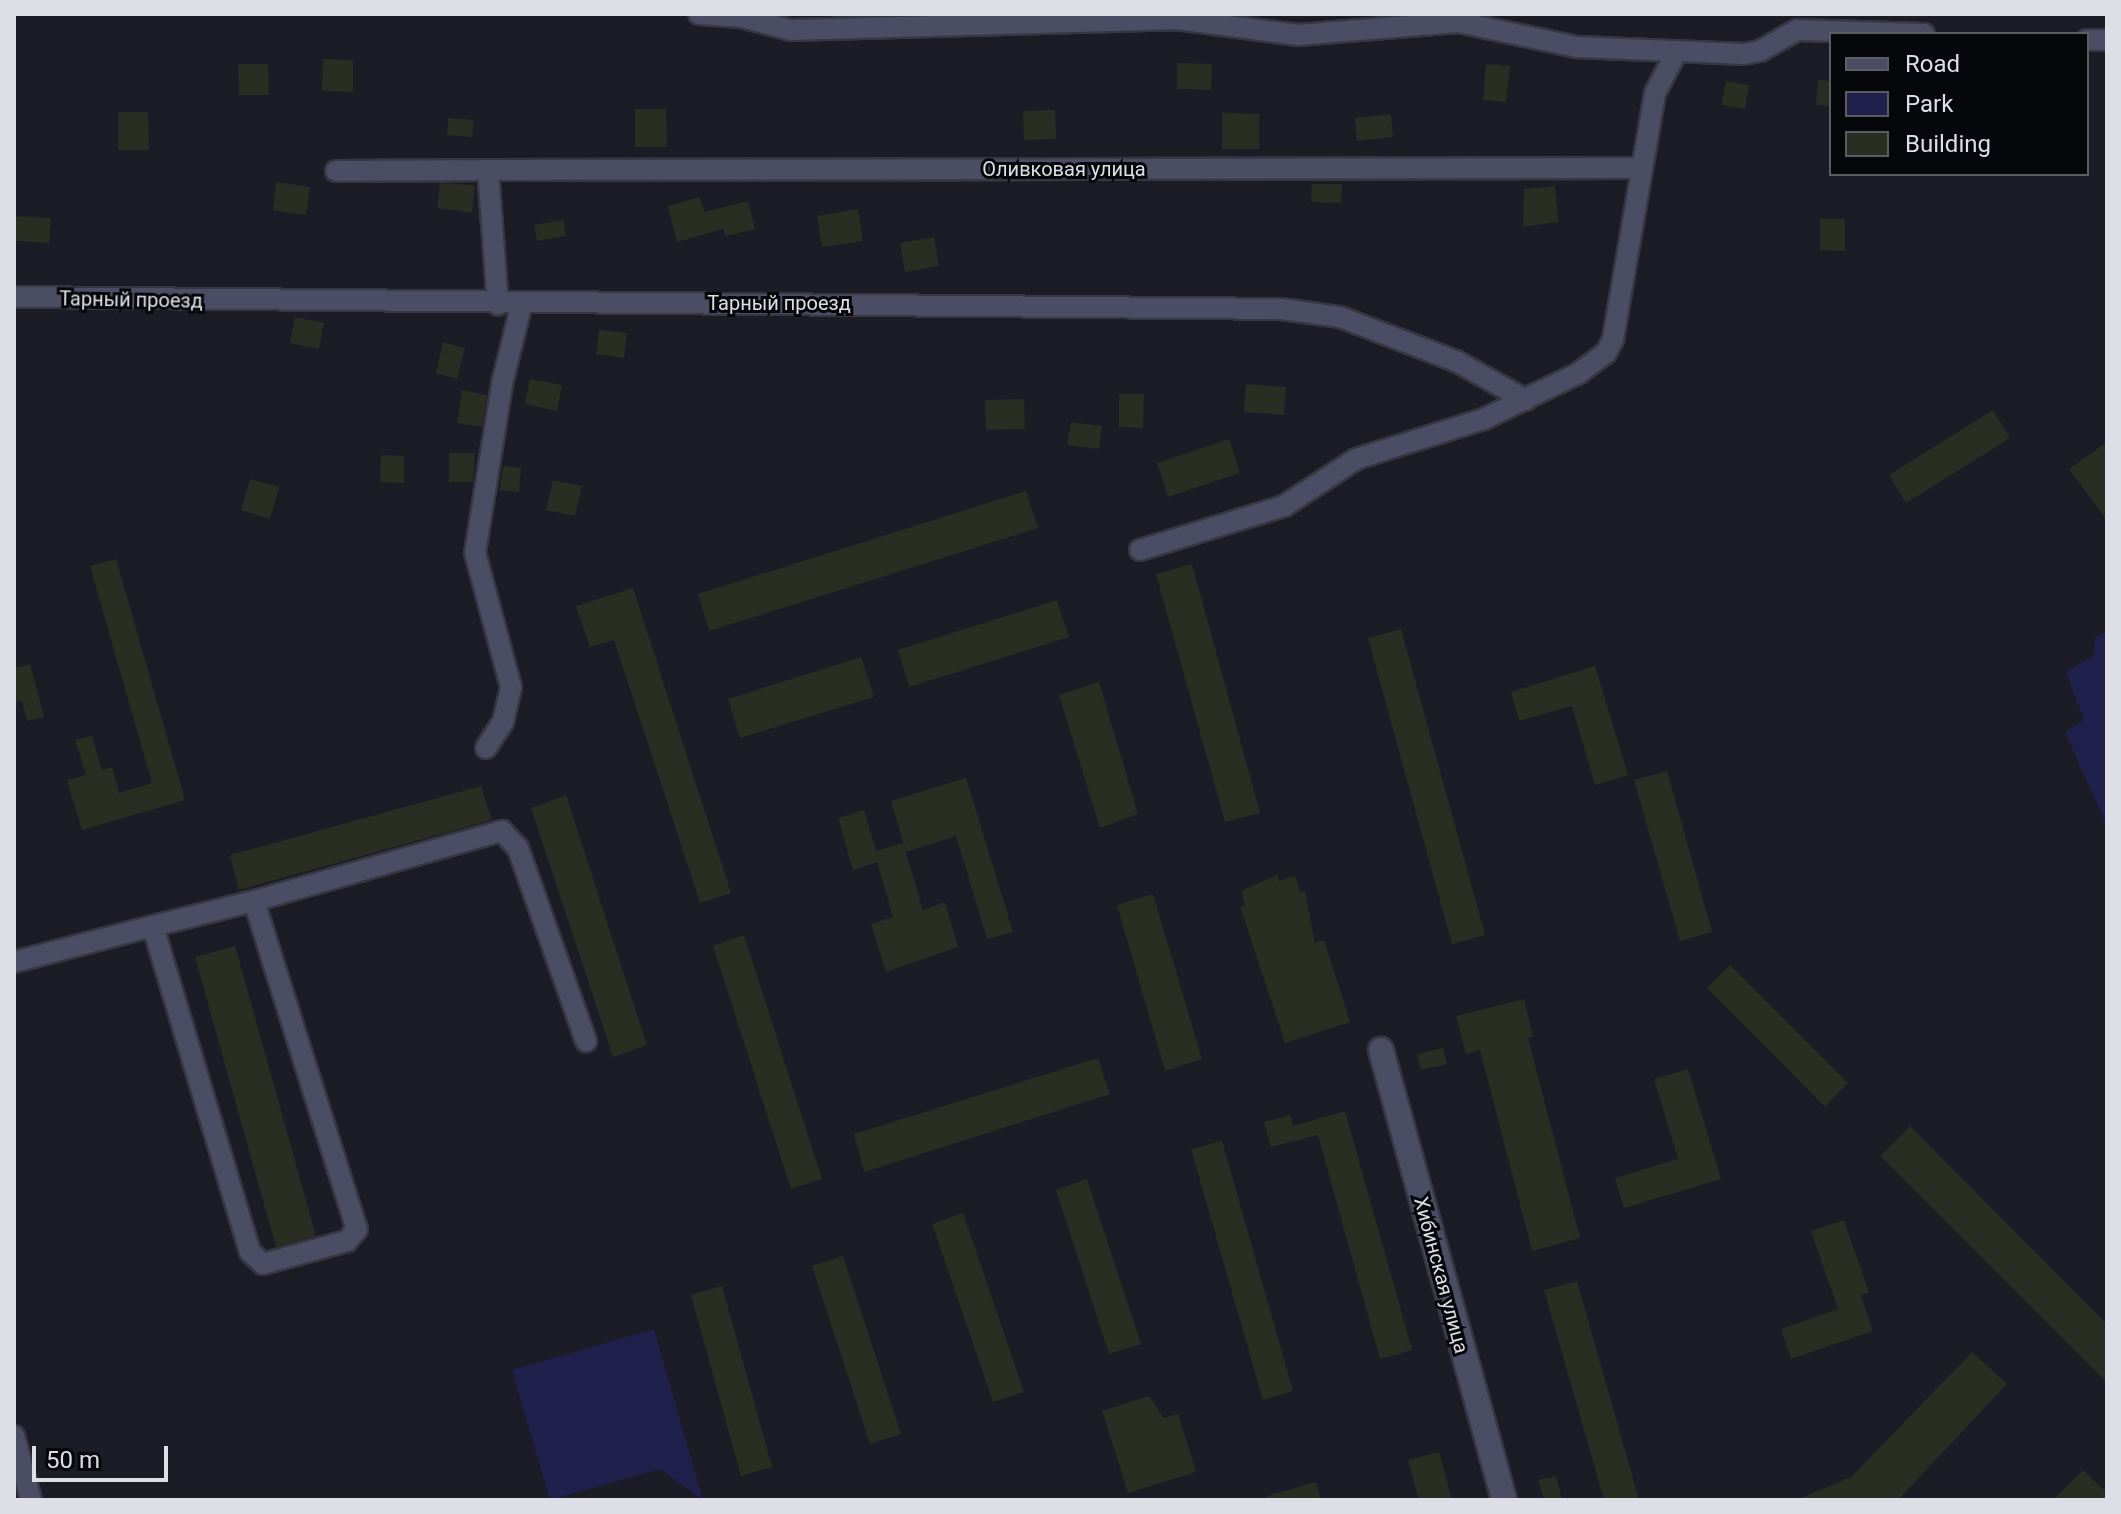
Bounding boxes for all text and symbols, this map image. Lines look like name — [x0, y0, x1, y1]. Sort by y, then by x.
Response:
legend — [1829, 32, 2089, 176]
text: Road — [1905, 50, 1960, 78]
text: Park — [1905, 90, 1953, 118]
text: Building — [1905, 130, 1991, 158]
street label: Оливковая улица — [982, 157, 1146, 181]
street label: Тарный проезд — [59, 287, 203, 313]
street label: Тарный проезд — [707, 291, 851, 315]
street label: Хибинская улица — [1409, 1194, 1473, 1356]
scale bar — [36, 1430, 172, 1480]
text: 50 m — [46, 1446, 100, 1474]

